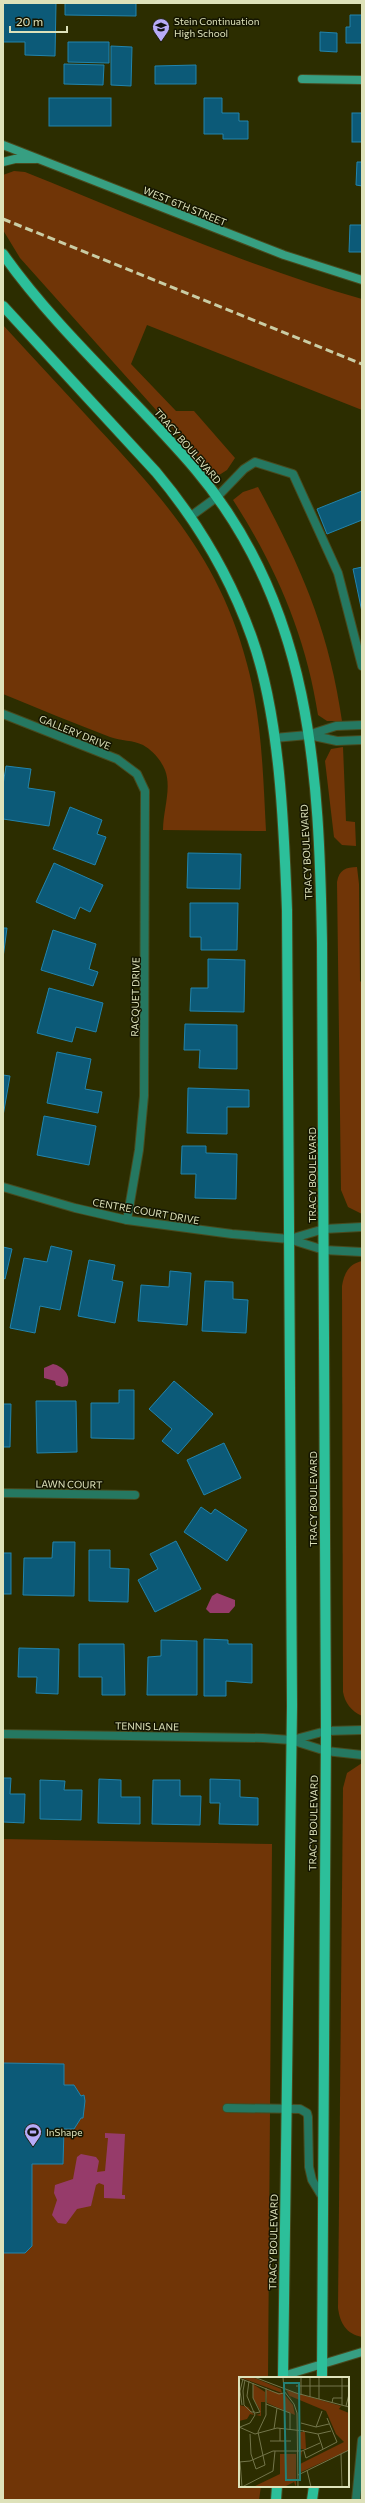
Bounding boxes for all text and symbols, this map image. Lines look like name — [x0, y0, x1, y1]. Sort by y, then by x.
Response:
scale bar — [10, 8, 67, 34]
text: 20 m — [16, 14, 43, 28]
place label: Stein Continuation High School — [174, 15, 259, 39]
school or university icon: Stein Continuation High School — [151, 17, 171, 42]
street label: WEST 6TH STREET — [142, 184, 229, 228]
street label: TRACY BOULEVARD — [152, 406, 224, 486]
street label: GALLERY DRIVE — [37, 712, 113, 752]
street label: TRACY BOULEVARD — [298, 804, 314, 900]
street label: RACQUET DRIVE — [128, 957, 142, 1037]
street label: TRACY BOULEVARD — [306, 1127, 318, 1223]
street label: CENTRE COURT DRIVE — [92, 1196, 200, 1226]
street label: TRACY BOULEVARD — [307, 1451, 319, 1547]
street label: LAWN COURT — [36, 1477, 103, 1491]
street label: TENNIS LANE — [115, 1719, 179, 1733]
street label: TRACY BOULEVARD — [306, 1775, 320, 1871]
sports icon: InShape — [23, 2122, 43, 2147]
place label: InShape — [46, 2126, 83, 2138]
street label: TRACY BOULEVARD — [266, 2194, 280, 2290]
inset map — [239, 2377, 349, 2487]

